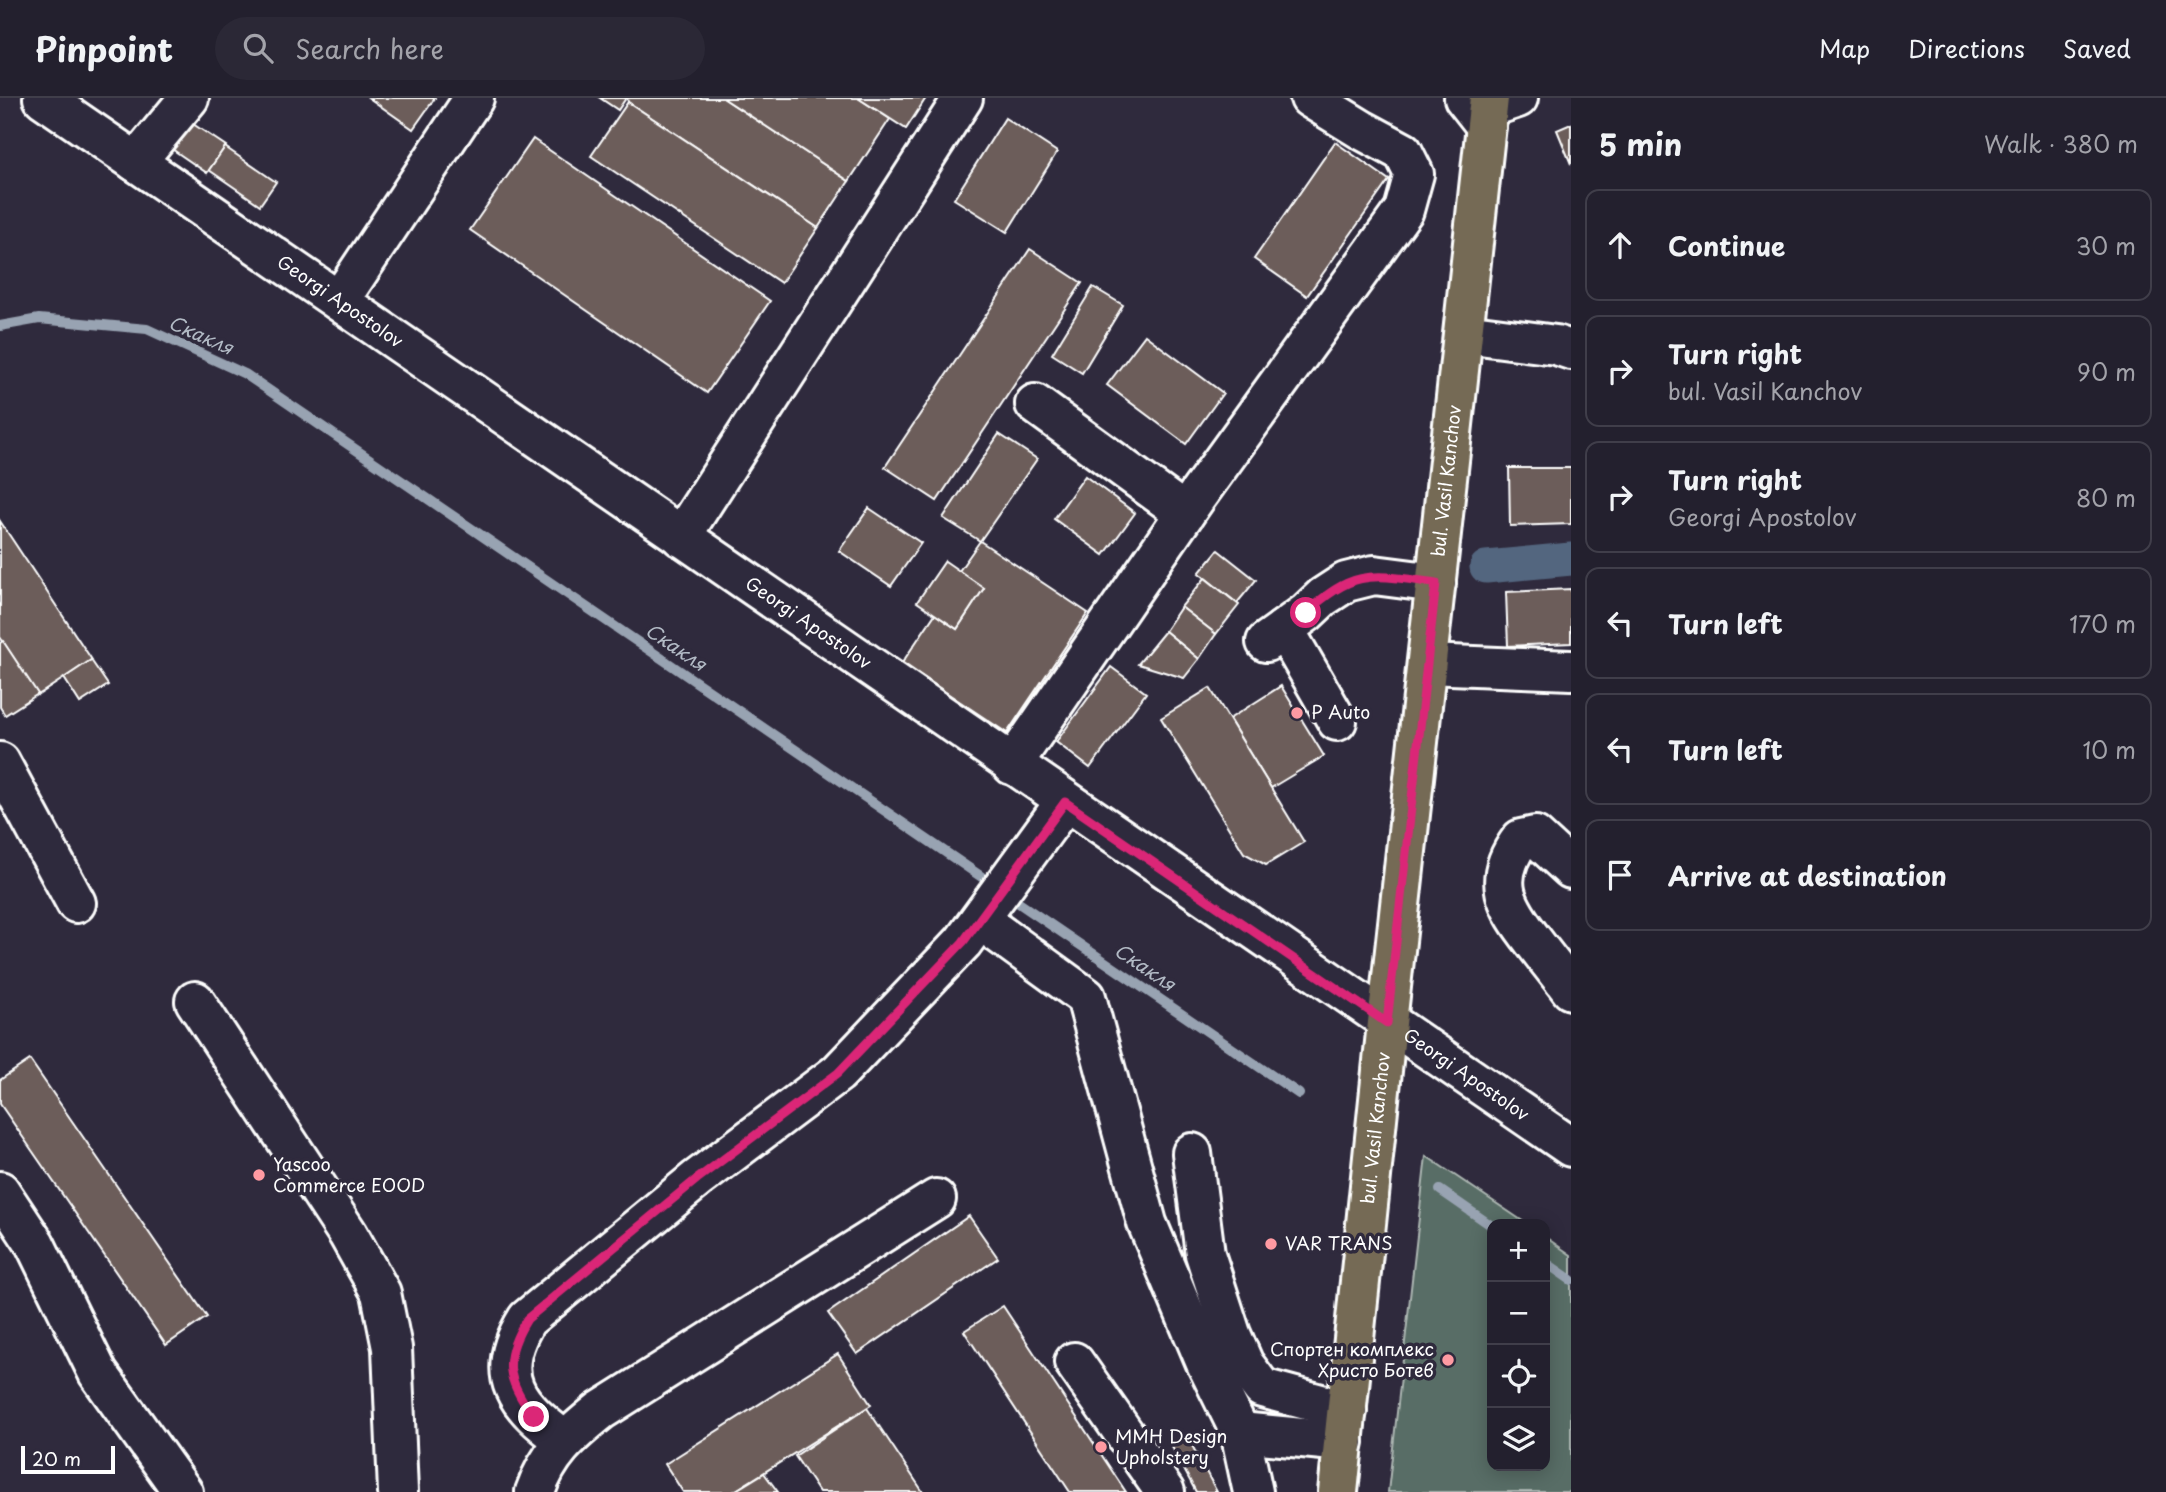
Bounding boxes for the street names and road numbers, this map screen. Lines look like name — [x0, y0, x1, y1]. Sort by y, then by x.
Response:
street label: Georgi Apostolov — [272, 248, 409, 353]
street label: bul. Vasil Kanchov — [1424, 404, 1467, 558]
street label: Georgi Apostolov — [740, 569, 877, 675]
street label: Georgi Apostolov — [1398, 1021, 1535, 1127]
street label: bul. Vasil Kanchov — [1353, 1051, 1396, 1205]

